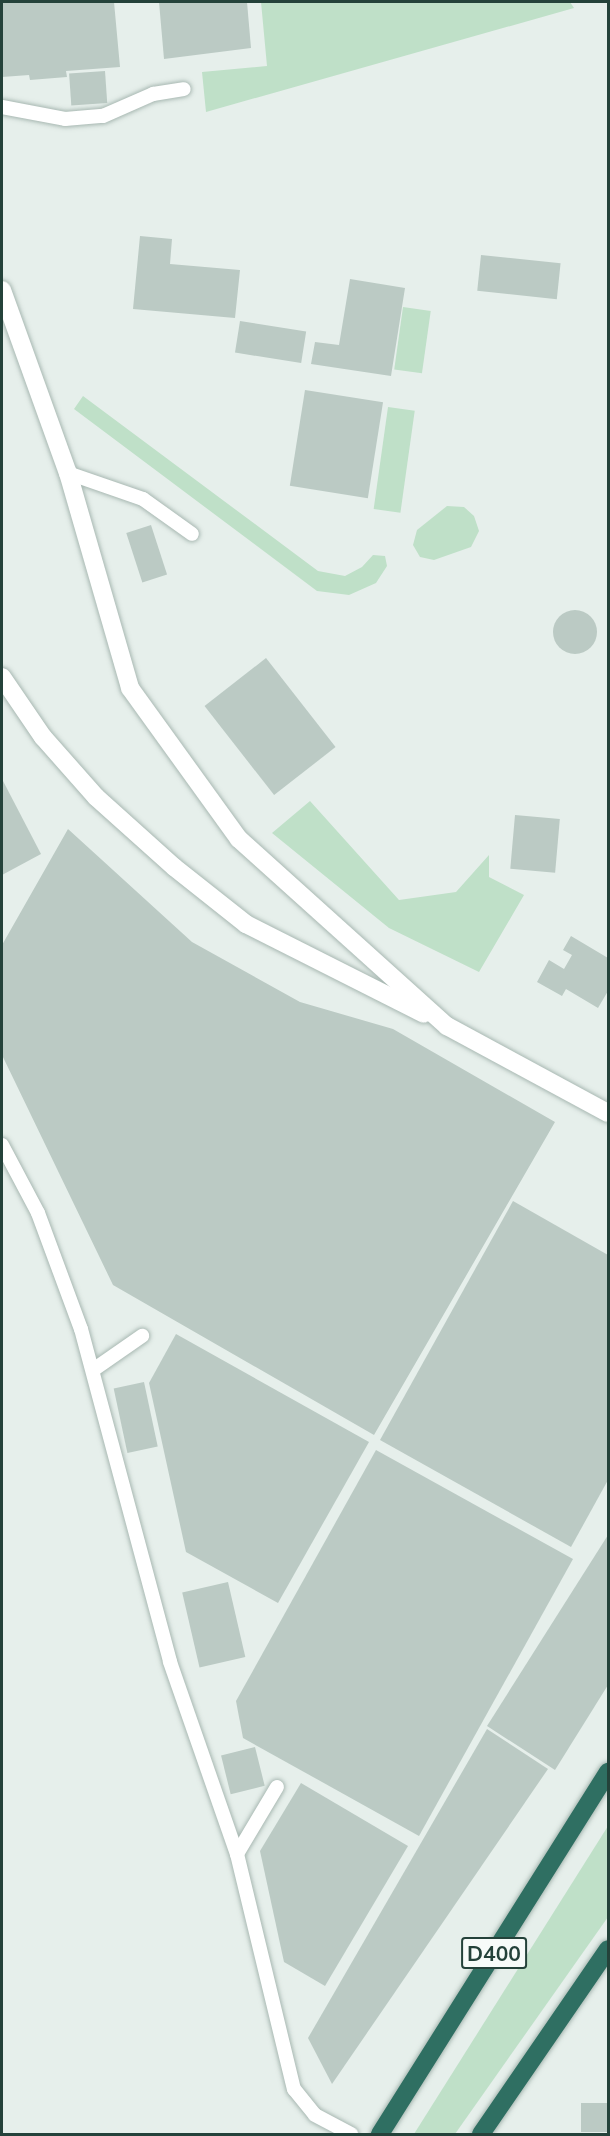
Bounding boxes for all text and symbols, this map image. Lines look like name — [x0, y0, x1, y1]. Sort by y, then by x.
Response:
road number: D400 — [461, 1935, 527, 1971]

